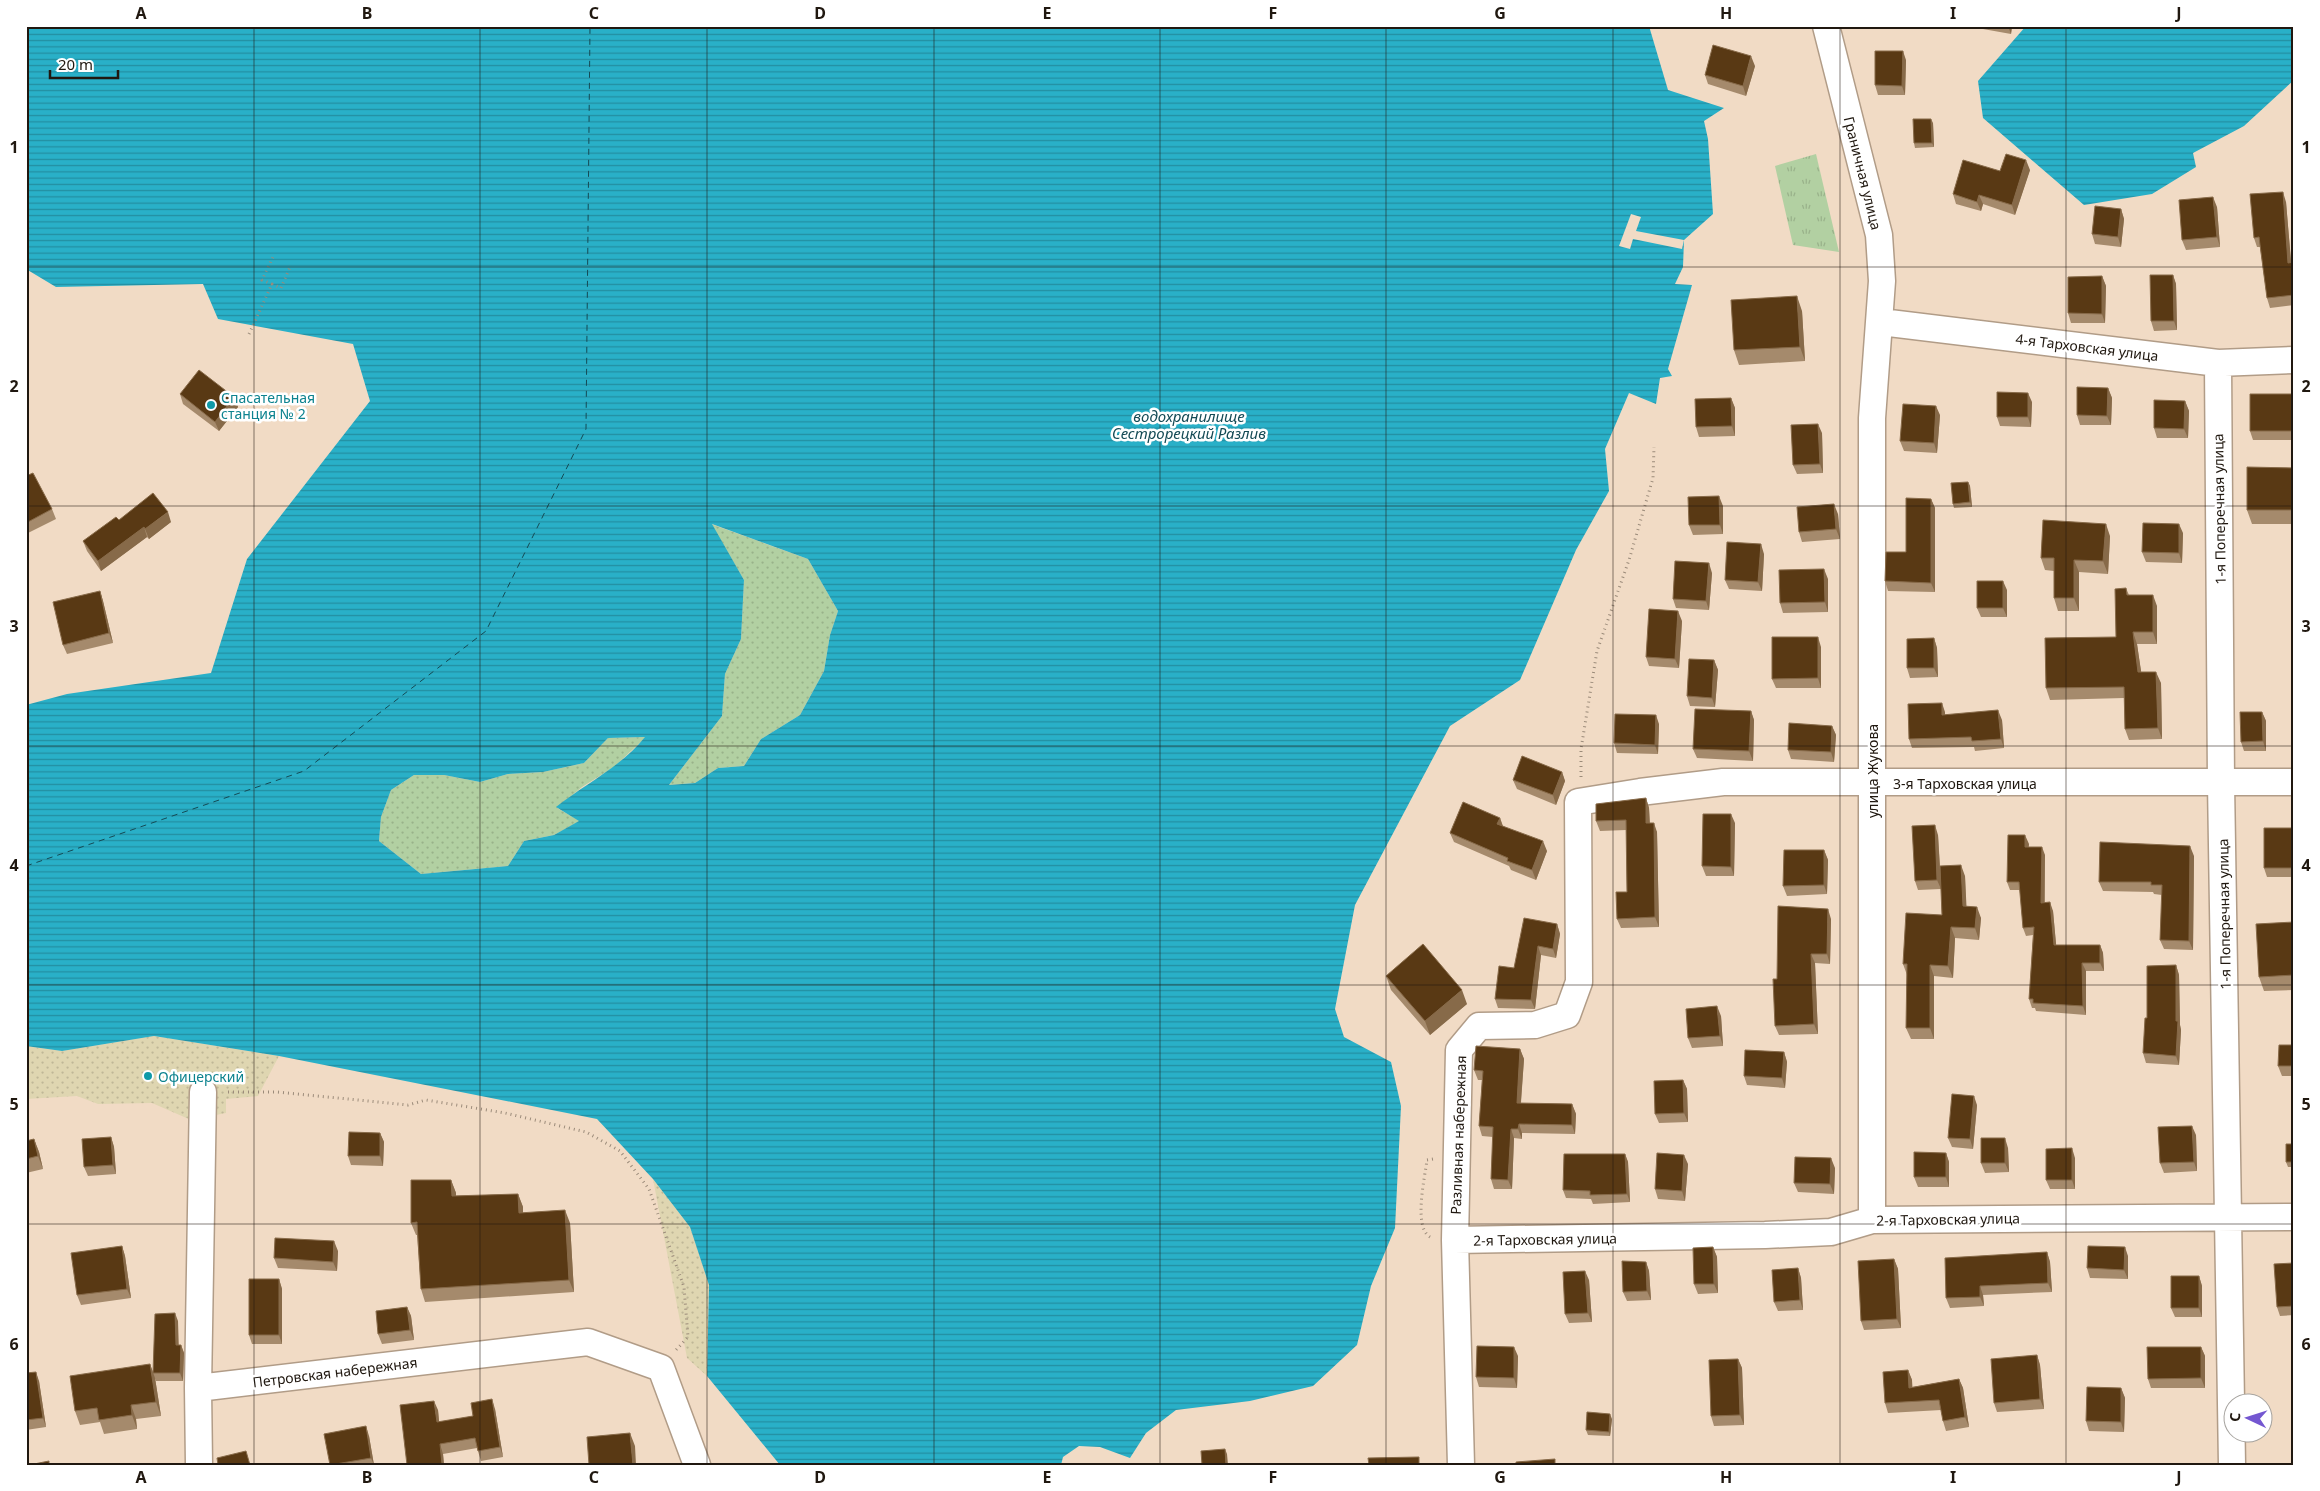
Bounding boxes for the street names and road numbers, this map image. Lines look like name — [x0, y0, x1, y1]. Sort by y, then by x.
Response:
street label: Граничная улица — [1840, 114, 1886, 232]
street label: 4-я Тарховская улица — [2014, 329, 2160, 365]
street label: 1-я Поперечная улица — [2208, 433, 2230, 585]
street label: улица Жукова — [1863, 724, 1882, 818]
street label: 3-я Тарховская улица — [1893, 774, 2037, 793]
street label: 1-я Поперечная улица — [2213, 838, 2235, 990]
street label: Разливная набережная — [1446, 1055, 1470, 1215]
street label: 2-я Тарховская улица — [1876, 1208, 2020, 1230]
street label: 2-я Тарховская улица — [1473, 1228, 1617, 1250]
street label: Петровская набережная — [251, 1352, 419, 1392]

